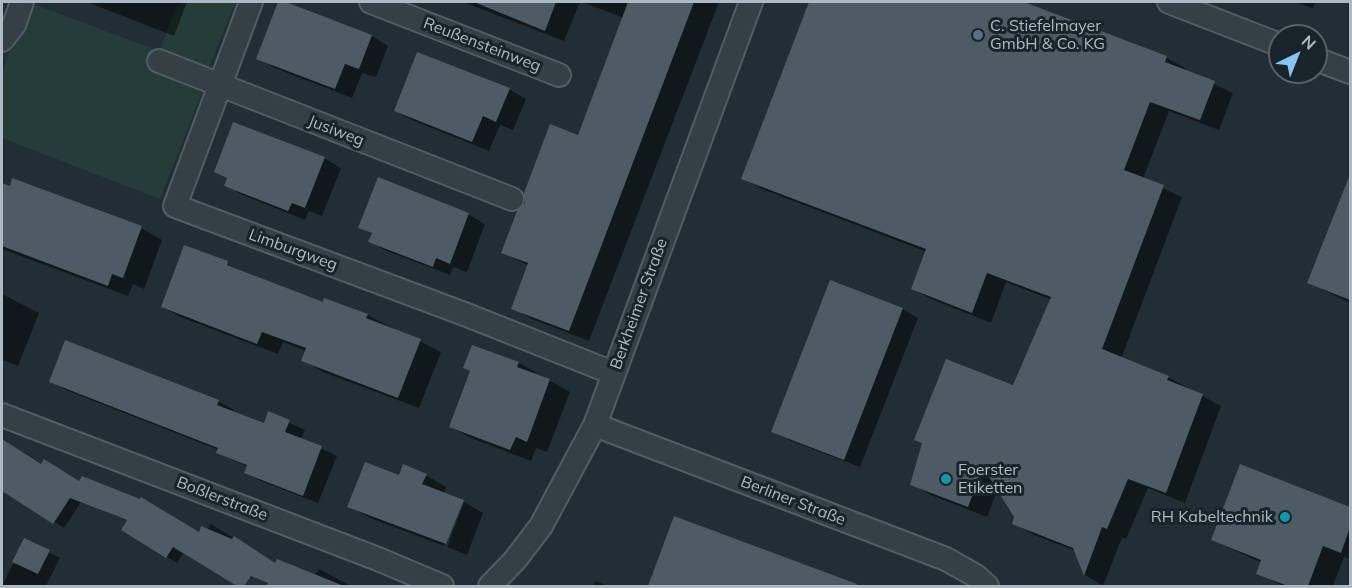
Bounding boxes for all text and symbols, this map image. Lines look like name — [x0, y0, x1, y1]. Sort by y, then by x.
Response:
street label: Reußensteinweg — [421, 14, 543, 76]
place label: C. Stiefelmayer GmbH & Co. KG — [990, 16, 1105, 54]
north arrow — [1268, 24, 1328, 84]
marker: C. Stiefelmayer GmbH & Co. KG — [971, 28, 985, 42]
text: N — [1298, 31, 1320, 54]
street label: Jusiweg — [305, 112, 367, 150]
street label: Limburgweg — [246, 225, 340, 275]
street label: Berkheimer Straße — [606, 236, 672, 372]
place label: Foerster Etiketten — [958, 460, 1022, 498]
street label: Berliner Straße — [738, 472, 848, 530]
marker: Foerster Etiketten — [939, 472, 953, 486]
street label: Boßlerstraße — [174, 473, 270, 525]
place label: RH Kabeltechnik — [1151, 507, 1273, 527]
marker: RH Kabeltechnik — [1278, 510, 1292, 524]

